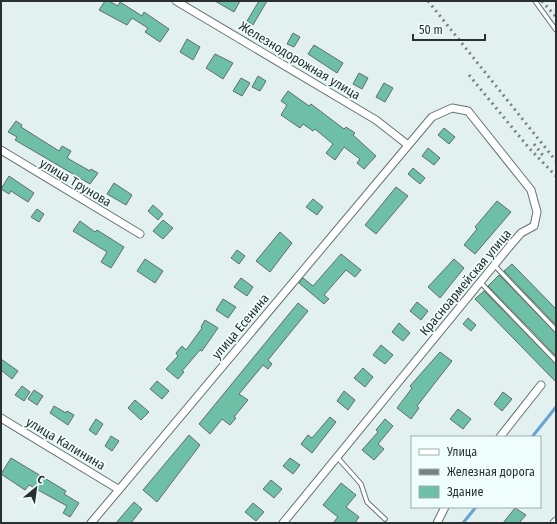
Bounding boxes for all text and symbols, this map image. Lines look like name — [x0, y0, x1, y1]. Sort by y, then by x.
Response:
scale bar — [413, 16, 485, 42]
street label: Железнодорожная улица — [236, 18, 363, 103]
text: 50 m — [419, 23, 443, 37]
street label: улица Трунова — [37, 155, 114, 210]
street label: Красноармейская улица — [417, 226, 514, 338]
street label: улица Есенина — [209, 291, 272, 362]
street label: улица Калинина — [23, 414, 108, 473]
legend — [411, 436, 541, 508]
text: Улица — [446, 445, 477, 459]
text: Железная дорога — [447, 465, 535, 479]
north arrow — [16, 468, 56, 508]
text: С — [35, 473, 46, 487]
text: Здание — [447, 485, 483, 499]

